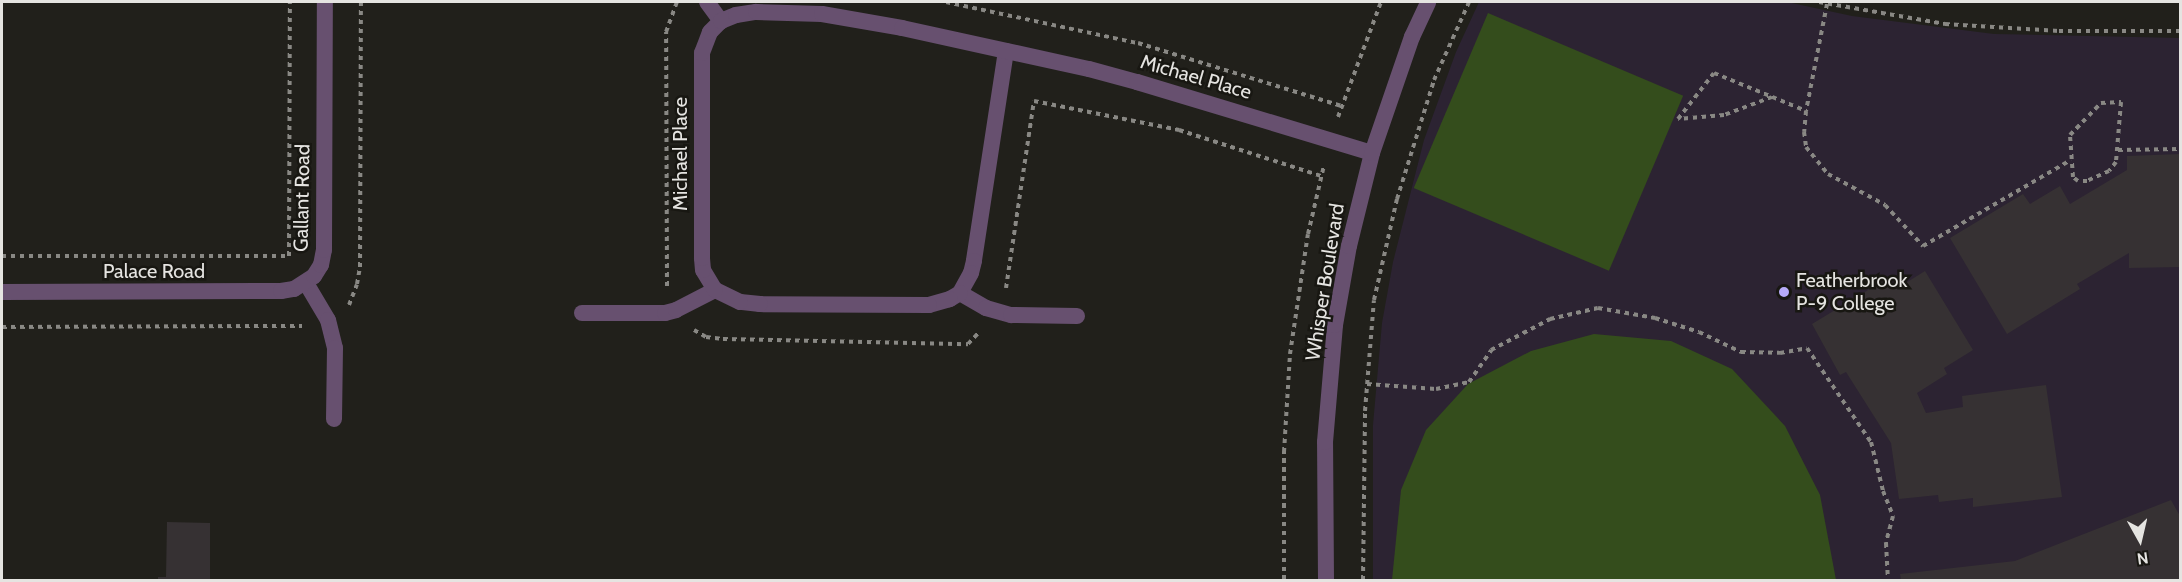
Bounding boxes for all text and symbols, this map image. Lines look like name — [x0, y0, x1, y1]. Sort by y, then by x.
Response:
street label: Michael Place — [1138, 50, 1254, 104]
street label: Michael Place — [668, 97, 692, 211]
street label: Gallant Road — [289, 144, 315, 252]
street label: Whisper Boulevard — [1301, 202, 1349, 362]
street label: Palace Road — [103, 259, 205, 283]
place label: Featherbrook P-9 College — [1796, 268, 1907, 315]
marker: Featherbrook P-9 College — [1777, 285, 1791, 299]
north arrow — [2110, 510, 2170, 570]
text: N — [2136, 548, 2149, 569]

